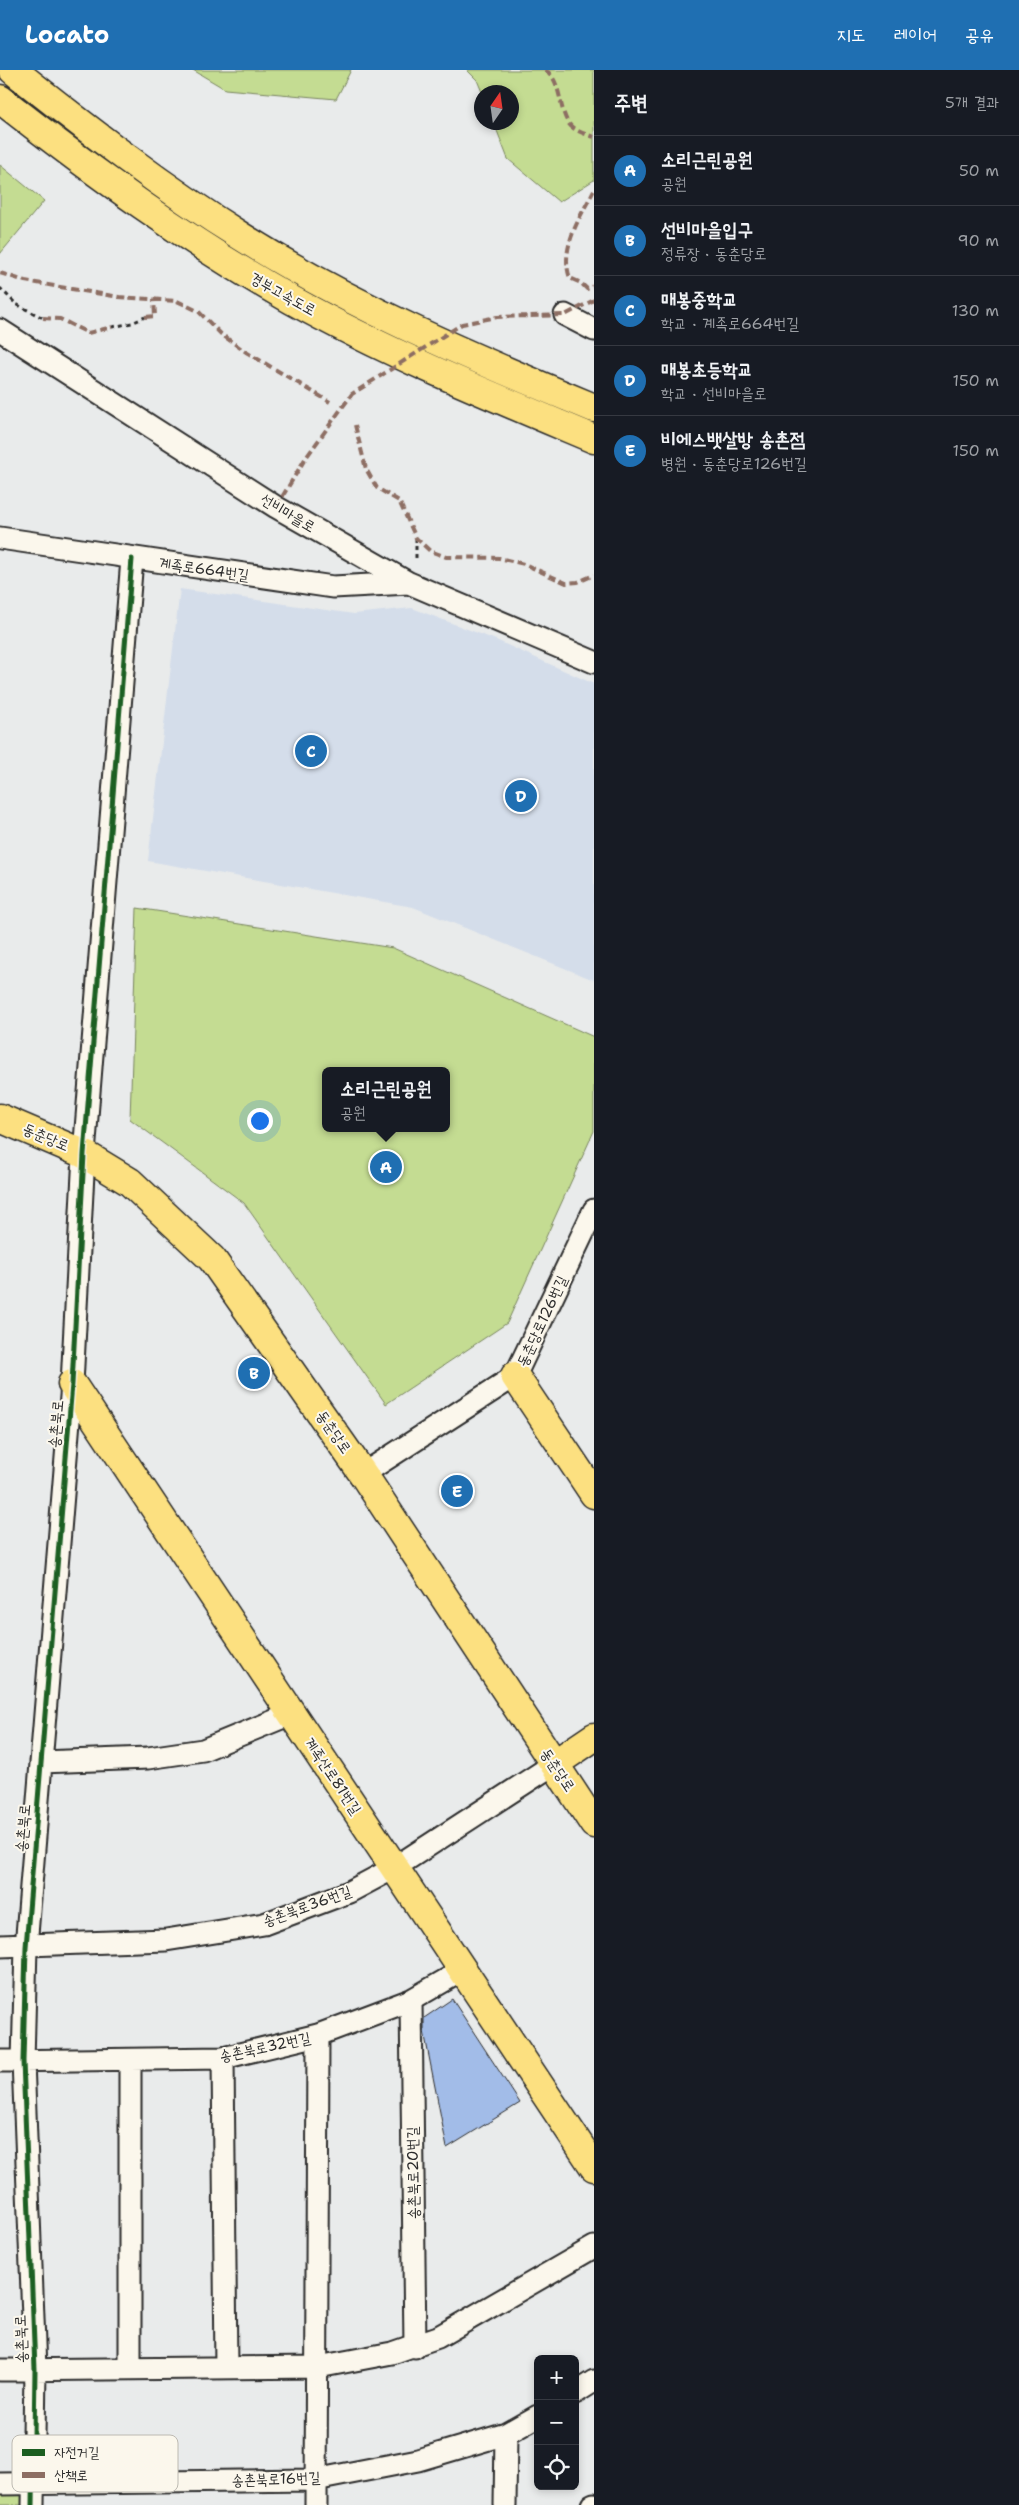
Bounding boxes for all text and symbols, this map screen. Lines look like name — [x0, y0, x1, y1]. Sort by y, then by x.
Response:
text: Locato — [25, 19, 109, 51]
text: 지도 — [837, 23, 866, 47]
text: 레이어 — [894, 23, 937, 47]
text: 공유 — [965, 23, 994, 47]
north arrow — [474, 85, 519, 130]
text: 주변 — [614, 89, 648, 117]
text: 5개 결과 — [945, 92, 999, 113]
text: 소리근린공원 — [661, 147, 753, 172]
text: A — [624, 160, 636, 181]
text: 50 m — [959, 160, 999, 181]
text: 공원 — [661, 173, 687, 194]
text: 선비마을입구 — [661, 217, 753, 242]
text: B — [625, 230, 635, 251]
text: 90 m — [958, 230, 999, 251]
text: 정류장 · 동춘당로 — [661, 243, 767, 264]
street label: 경부고속도로 — [246, 268, 320, 320]
text: 매봉중학교 — [661, 287, 737, 312]
text: C — [625, 300, 635, 321]
text: 130 m — [952, 300, 999, 321]
text: 학교 · 계족로664번길 — [661, 313, 799, 334]
text: 매봉초등학교 — [661, 357, 753, 382]
text: D — [624, 370, 636, 391]
text: 150 m — [952, 370, 999, 391]
text: 학교 · 선비마을로 — [661, 383, 767, 404]
text: 비에스뱃살방 송촌점 — [661, 427, 805, 452]
text: E — [625, 440, 635, 461]
text: 150 m — [952, 440, 999, 461]
text: 병원 · 동춘당로126번길 — [661, 453, 807, 474]
street label: 선비마을로 — [257, 489, 319, 537]
street label: 계족로664번길 — [158, 553, 250, 585]
pin: C — [295, 732, 327, 770]
pin: D — [505, 777, 537, 815]
popup — [322, 1067, 450, 1132]
text: 소리근린공원 — [340, 1076, 432, 1101]
text: 공원 — [340, 1102, 366, 1123]
your location — [247, 1108, 273, 1134]
street label: 동춘당로 — [20, 1118, 72, 1156]
pin: A — [370, 1148, 402, 1186]
street label: 동춘당로126번길 — [512, 1272, 572, 1370]
pin: B — [238, 1354, 270, 1392]
street label: 송촌북로 — [44, 1399, 68, 1449]
street label: 동춘당로 — [312, 1406, 356, 1458]
pin: E — [441, 1472, 473, 1510]
street label: 계족산로81번길 — [300, 1734, 366, 1818]
street label: 동춘당로 — [536, 1744, 580, 1796]
street label: 송촌북로 — [11, 1803, 35, 1853]
street label: 송촌북로36번길 — [260, 1881, 354, 1931]
street label: 송촌북로32번길 — [218, 2028, 312, 2066]
street label: 송촌북로20번길 — [402, 2126, 424, 2220]
street label: 송촌북로 — [10, 2315, 32, 2363]
map controls — [534, 2355, 579, 2490]
button: + — [534, 2355, 579, 2400]
button: − — [534, 2400, 579, 2445]
legend — [12, 2435, 178, 2492]
text: 자전거길 — [54, 2443, 100, 2461]
button: locate — [534, 2445, 579, 2490]
text: 산책로 — [54, 2466, 88, 2484]
street label: 송촌북로16번길 — [231, 2467, 321, 2491]

